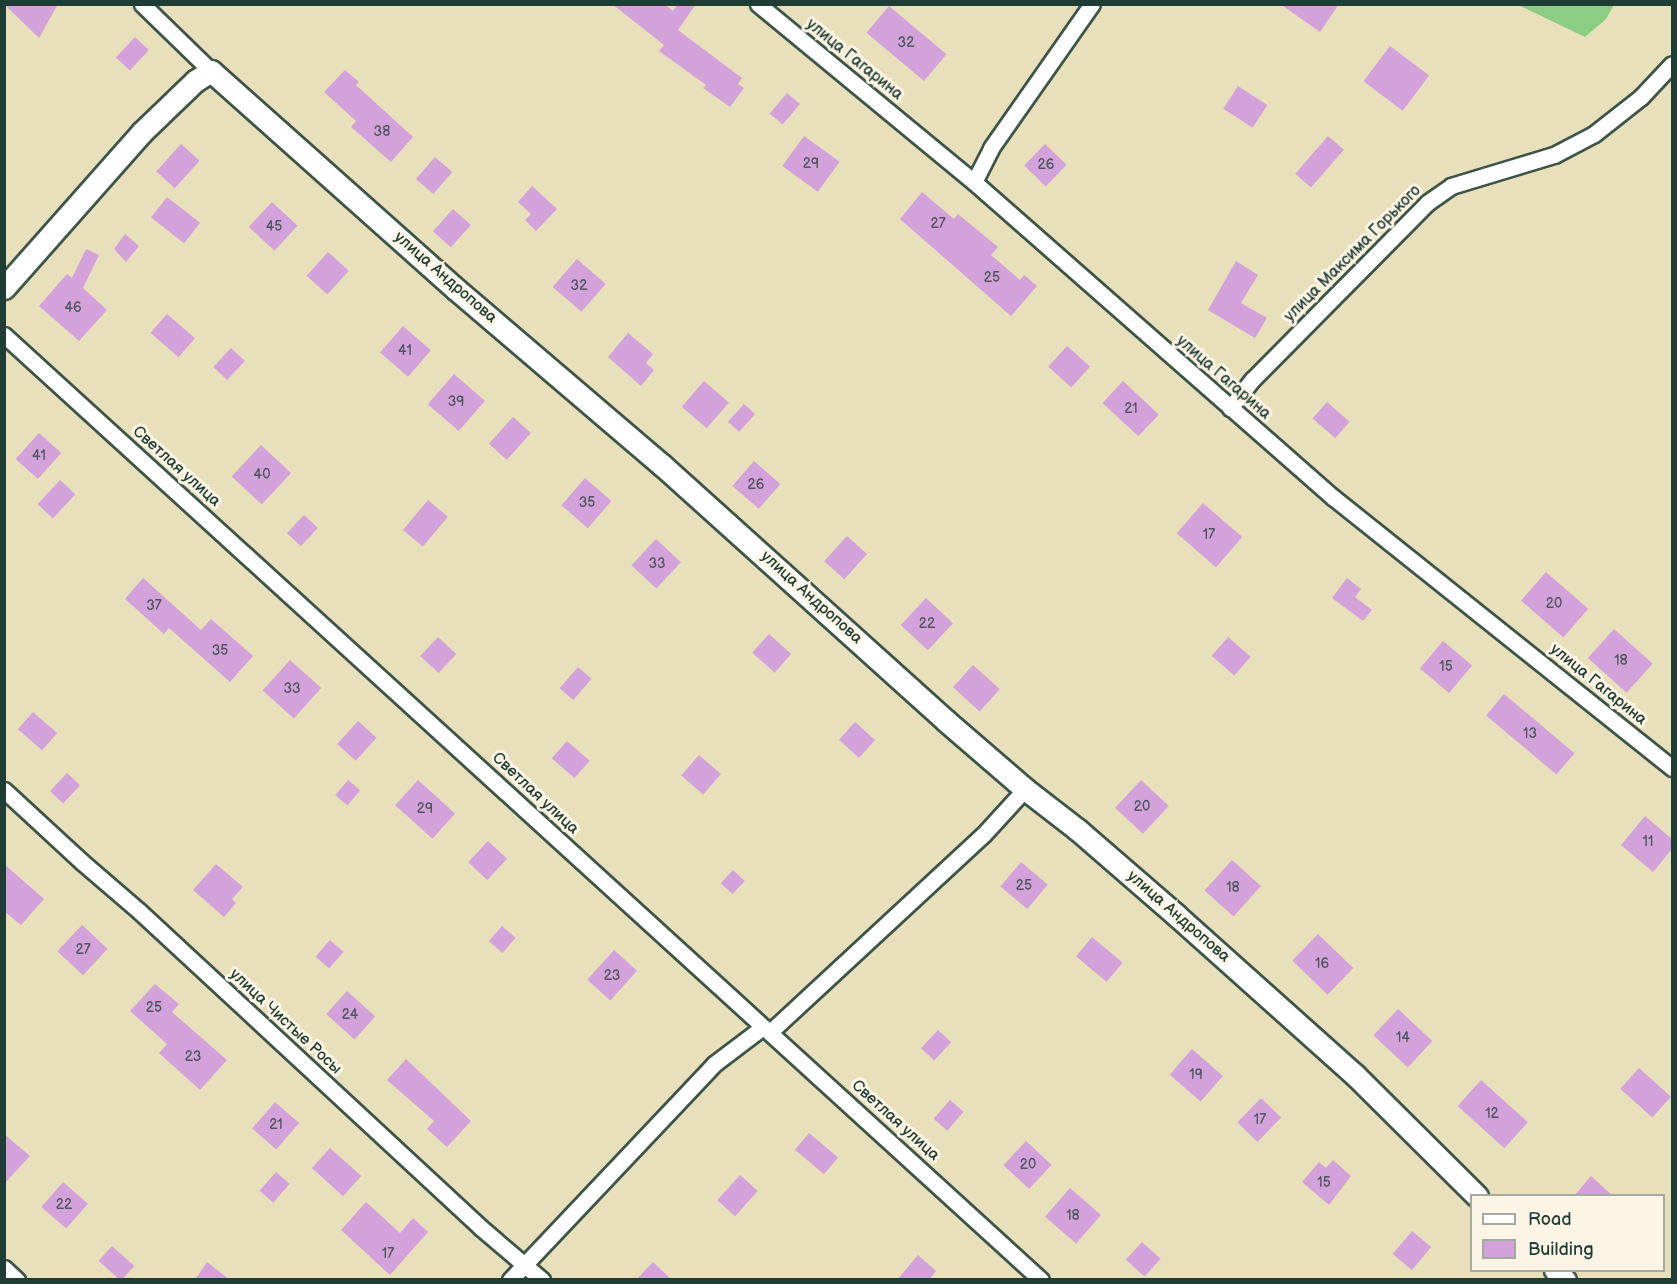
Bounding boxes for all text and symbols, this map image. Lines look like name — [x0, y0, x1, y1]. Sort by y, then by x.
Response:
street label: улица Гагарина — [802, 15, 906, 105]
house number: 32 — [898, 35, 914, 51]
house number: 38 — [374, 124, 390, 140]
house number: 29 — [803, 156, 819, 172]
house number: 26 — [1038, 157, 1054, 173]
street label: улица Максима Горького — [1281, 182, 1425, 326]
house number: 27 — [930, 216, 946, 232]
house number: 45 — [266, 219, 282, 235]
street label: улица Андропова — [390, 228, 500, 328]
house number: 25 — [984, 270, 1000, 286]
house number: 32 — [571, 278, 587, 294]
house number: 46 — [64, 300, 82, 316]
street label: улица Гагарина — [1172, 332, 1274, 424]
house number: 41 — [398, 343, 412, 359]
house number: 39 — [448, 394, 464, 410]
house number: 21 — [1124, 401, 1138, 417]
street label: Светлая улица — [128, 423, 224, 511]
house number: 41 — [32, 448, 46, 464]
house number: 40 — [254, 467, 270, 483]
house number: 26 — [748, 477, 764, 493]
house number: 35 — [579, 495, 595, 511]
house number: 17 — [1203, 527, 1215, 543]
street label: улица Андропова — [756, 547, 866, 649]
house number: 33 — [648, 556, 666, 572]
house number: 20 — [1546, 596, 1562, 612]
house number: 37 — [146, 598, 162, 614]
house number: 22 — [919, 616, 935, 632]
street label: улица Гагарина — [1546, 640, 1650, 730]
house number: 35 — [212, 643, 228, 659]
house number: 18 — [1614, 653, 1628, 669]
house number: 15 — [1439, 659, 1453, 675]
house number: 33 — [283, 681, 301, 697]
house number: 13 — [1523, 726, 1537, 742]
street label: Светлая улица — [488, 749, 582, 839]
house number: 20 — [1134, 799, 1150, 815]
house number: 29 — [417, 801, 433, 817]
house number: 11 — [1643, 834, 1653, 850]
street label: улица Андропова — [1123, 867, 1233, 967]
house number: 25 — [1016, 878, 1032, 894]
house number: 18 — [1226, 880, 1240, 896]
house number: 27 — [75, 942, 91, 958]
house number: 16 — [1315, 956, 1329, 972]
street label: улица Чистые Росы — [225, 965, 345, 1079]
house number: 23 — [604, 968, 620, 984]
house number: 25 — [146, 1000, 162, 1016]
house number: 24 — [342, 1007, 358, 1023]
house number: 14 — [1396, 1030, 1410, 1046]
house number: 23 — [185, 1049, 201, 1065]
house number: 19 — [1189, 1067, 1203, 1083]
street label: Светлая улица — [847, 1077, 943, 1165]
house number: 12 — [1485, 1106, 1499, 1122]
house number: 17 — [1254, 1112, 1266, 1128]
house number: 21 — [269, 1117, 283, 1133]
house number: 20 — [1020, 1157, 1036, 1173]
house number: 15 — [1317, 1175, 1331, 1191]
legend — [1470, 1194, 1665, 1272]
house number: 22 — [56, 1197, 72, 1213]
house number: 18 — [1066, 1208, 1080, 1224]
text: Road — [1528, 1209, 1572, 1230]
text: Building — [1528, 1239, 1594, 1260]
house number: 17 — [382, 1246, 394, 1262]

